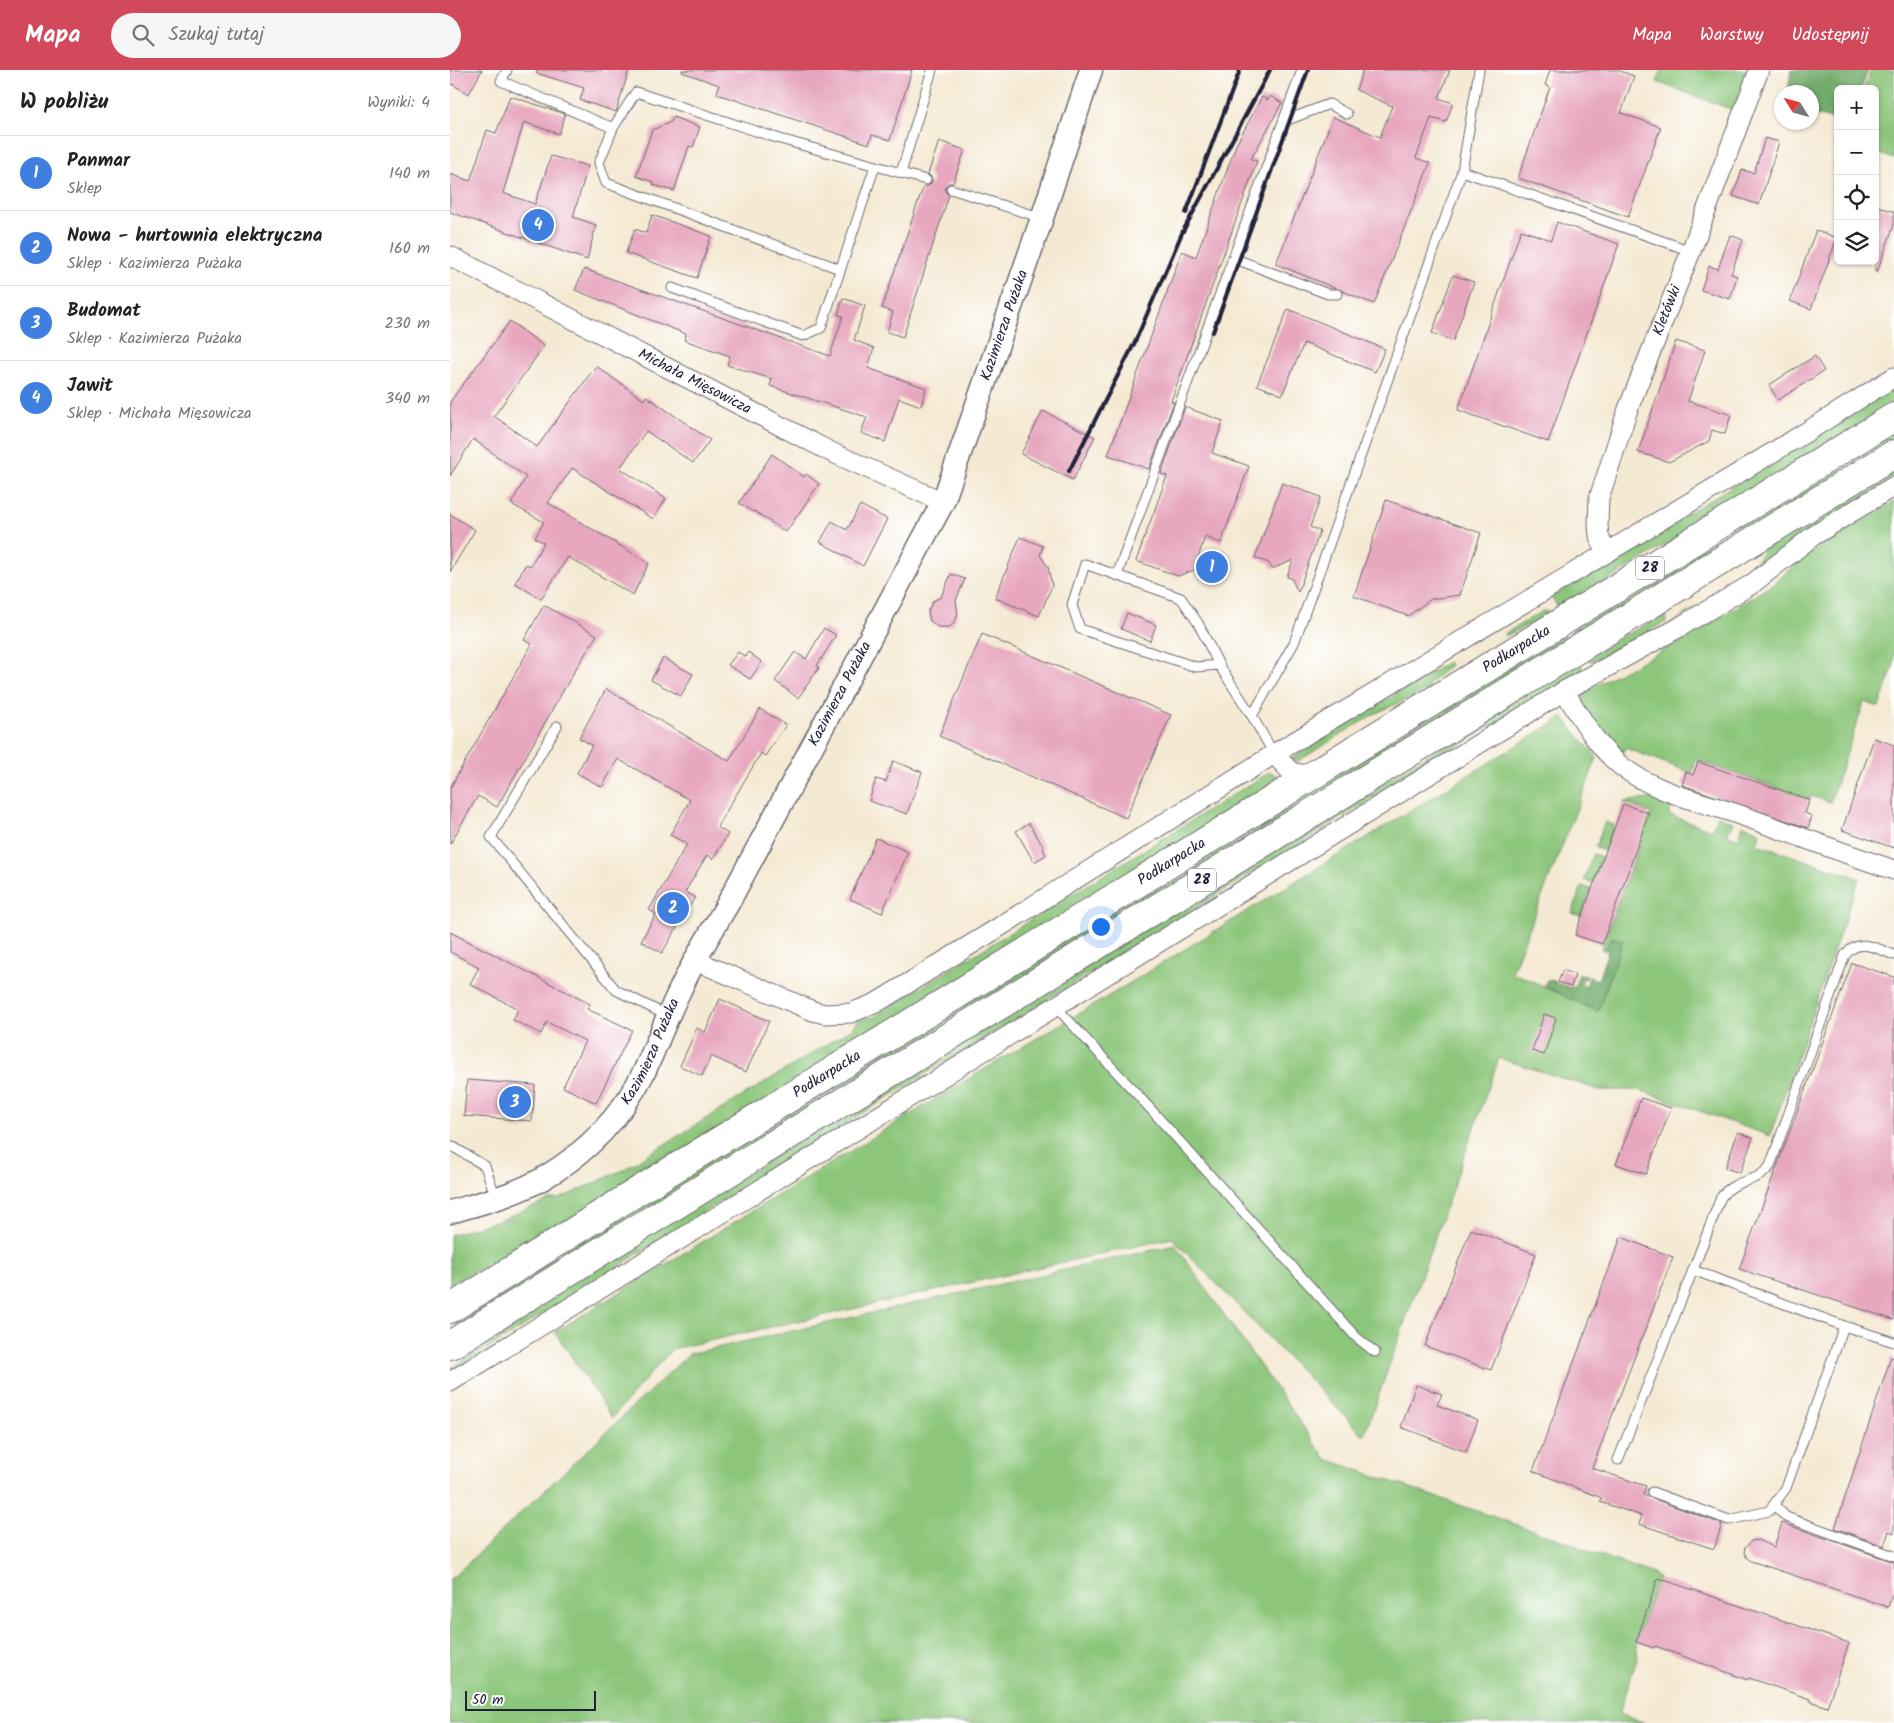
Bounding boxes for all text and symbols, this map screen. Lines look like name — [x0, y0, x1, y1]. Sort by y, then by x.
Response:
search box — [111, 13, 461, 58]
text: Mapa — [25, 16, 81, 55]
text: Szukaj tutaj — [169, 20, 264, 50]
icon: search — [129, 21, 157, 49]
text: Mapa — [1632, 21, 1672, 50]
text: Warstwy — [1700, 21, 1764, 50]
text: Udostępnij — [1792, 21, 1869, 50]
north arrow — [1774, 85, 1819, 130]
map controls — [1834, 85, 1879, 265]
button: + — [1834, 85, 1879, 130]
text: W pobliżu — [20, 86, 108, 119]
text: Wyniki: 4 — [367, 90, 430, 115]
button: − — [1834, 130, 1879, 175]
text: Panmar — [67, 146, 130, 176]
text: 1 — [34, 161, 38, 186]
text: 140 m — [389, 161, 430, 186]
button: locate — [1834, 175, 1879, 220]
text: Sklep — [67, 176, 102, 201]
pin: 4 — [522, 206, 554, 244]
button: layers — [1834, 220, 1879, 265]
text: Nowa - hurtownia elektryczna — [67, 221, 322, 251]
text: 2 — [31, 236, 41, 261]
text: 160 m — [389, 236, 430, 261]
text: Sklep · Kazimierza Pużaka — [67, 251, 242, 276]
street label: Kazimierza Pużaka — [974, 267, 1035, 384]
street label: Kletówki — [1646, 280, 1689, 339]
text: Budomat — [67, 296, 141, 326]
text: 3 — [32, 311, 40, 336]
text: 230 m — [384, 311, 430, 336]
text: Sklep · Kazimierza Pużaka — [67, 326, 242, 351]
street label: Michała Mięsowicza — [634, 343, 756, 421]
text: Jawit — [67, 371, 113, 401]
text: 4 — [32, 386, 40, 411]
text: 340 m — [385, 386, 430, 411]
text: Sklep · Michała Mięsowicza — [67, 401, 251, 426]
pin: 1 — [1196, 548, 1228, 586]
road number: 28 — [1636, 556, 1664, 579]
street label: Podkarpacka — [1478, 619, 1555, 680]
street label: Kazimierza Pużaka — [802, 637, 878, 751]
street label: Podkarpacka — [1133, 832, 1211, 892]
road number: 28 — [1188, 868, 1216, 892]
pin: 2 — [657, 889, 689, 927]
your location — [1088, 914, 1114, 940]
street label: Kazimierza Pużaka — [615, 994, 686, 1110]
street label: Podkarpacka — [788, 1044, 866, 1105]
pin: 3 — [499, 1083, 531, 1121]
scale bar — [465, 1688, 596, 1711]
text: 50 m — [472, 1689, 503, 1711]

